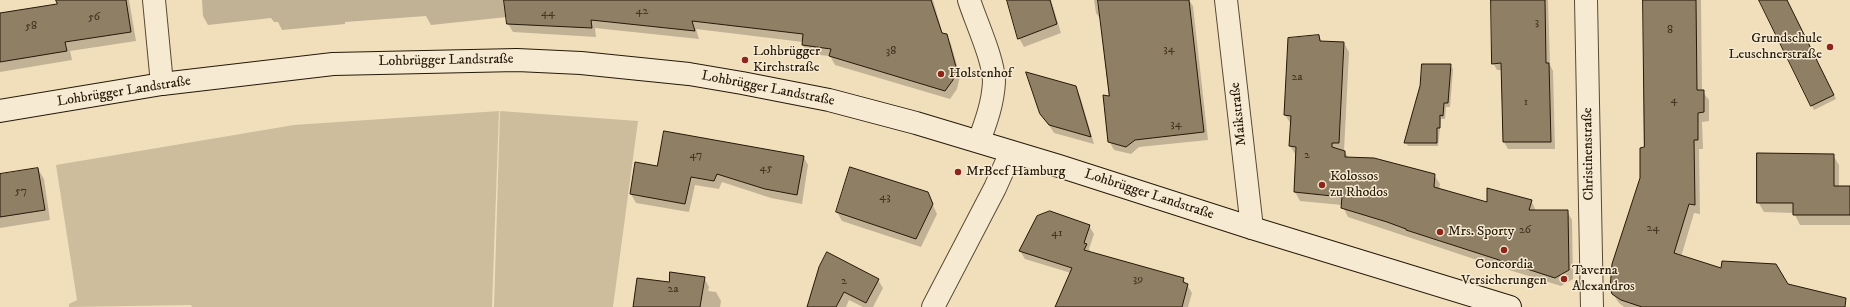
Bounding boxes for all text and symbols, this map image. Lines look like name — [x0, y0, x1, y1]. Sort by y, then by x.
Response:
house number: 42 — [636, 5, 648, 19]
house number: 44 — [541, 7, 555, 21]
house number: 56 — [88, 11, 100, 25]
house number: 3 — [1535, 16, 1539, 30]
house number: 58 — [25, 20, 37, 34]
house number: 8 — [1667, 24, 1673, 38]
place label: Grundschule Leuschnerstraße — [1728, 31, 1822, 64]
marker: Grundschule Leuschnerstraße — [1825, 42, 1835, 52]
house number: 34 — [1163, 43, 1175, 57]
place label: Lohbrügger Kirchstraße — [753, 44, 820, 76]
house number: 38 — [886, 45, 896, 59]
street label: Lohbrügger Landstraße — [378, 51, 514, 71]
marker: Lohbrügger Kirchstraße — [740, 55, 750, 65]
place label: Holstenhof — [949, 66, 1012, 82]
street label: Lohbrügger Landstraße — [700, 68, 836, 110]
marker: Holstenhof — [936, 69, 946, 79]
house number: 2a — [1292, 71, 1302, 85]
street label: Lohbrügger Landstraße — [56, 73, 192, 111]
street label: Maikstraße — [1227, 81, 1251, 147]
house number: 4 — [1671, 94, 1677, 108]
house number: 1 — [1524, 96, 1528, 110]
street label: Christinenstraße — [1580, 107, 1598, 201]
house number: 34 — [1170, 118, 1182, 132]
house number: 47 — [690, 149, 702, 163]
house number: 2 — [1304, 149, 1310, 163]
house number: 45 — [760, 162, 772, 176]
place label: MrBeef Hamburg — [966, 164, 1065, 180]
street label: Lohbrügger Landstraße — [1082, 166, 1216, 224]
marker: MrBeef Hamburg — [953, 167, 963, 177]
place label: Kolossos zu Rhodos — [1330, 169, 1388, 202]
marker: Kolossos zu Rhodos — [1317, 180, 1327, 190]
house number: 57 — [15, 185, 27, 199]
house number: 43 — [879, 191, 891, 205]
house number: 24 — [1647, 222, 1659, 236]
place label: Mrs. Sporty — [1448, 224, 1514, 240]
house number: 26 — [1519, 224, 1531, 238]
house number: 41 — [1051, 227, 1063, 241]
marker: Mrs. Sporty — [1435, 227, 1445, 237]
marker: Concordia Versicherungen — [1499, 245, 1509, 255]
place label: Concordia Versicherungen — [1461, 257, 1547, 290]
place label: Taverna Alexandros — [1572, 263, 1635, 296]
house number: 39 — [1133, 273, 1143, 287]
marker: Taverna Alexandros — [1559, 274, 1569, 284]
house number: 2 — [841, 275, 847, 289]
house number: 2a — [668, 283, 678, 297]

